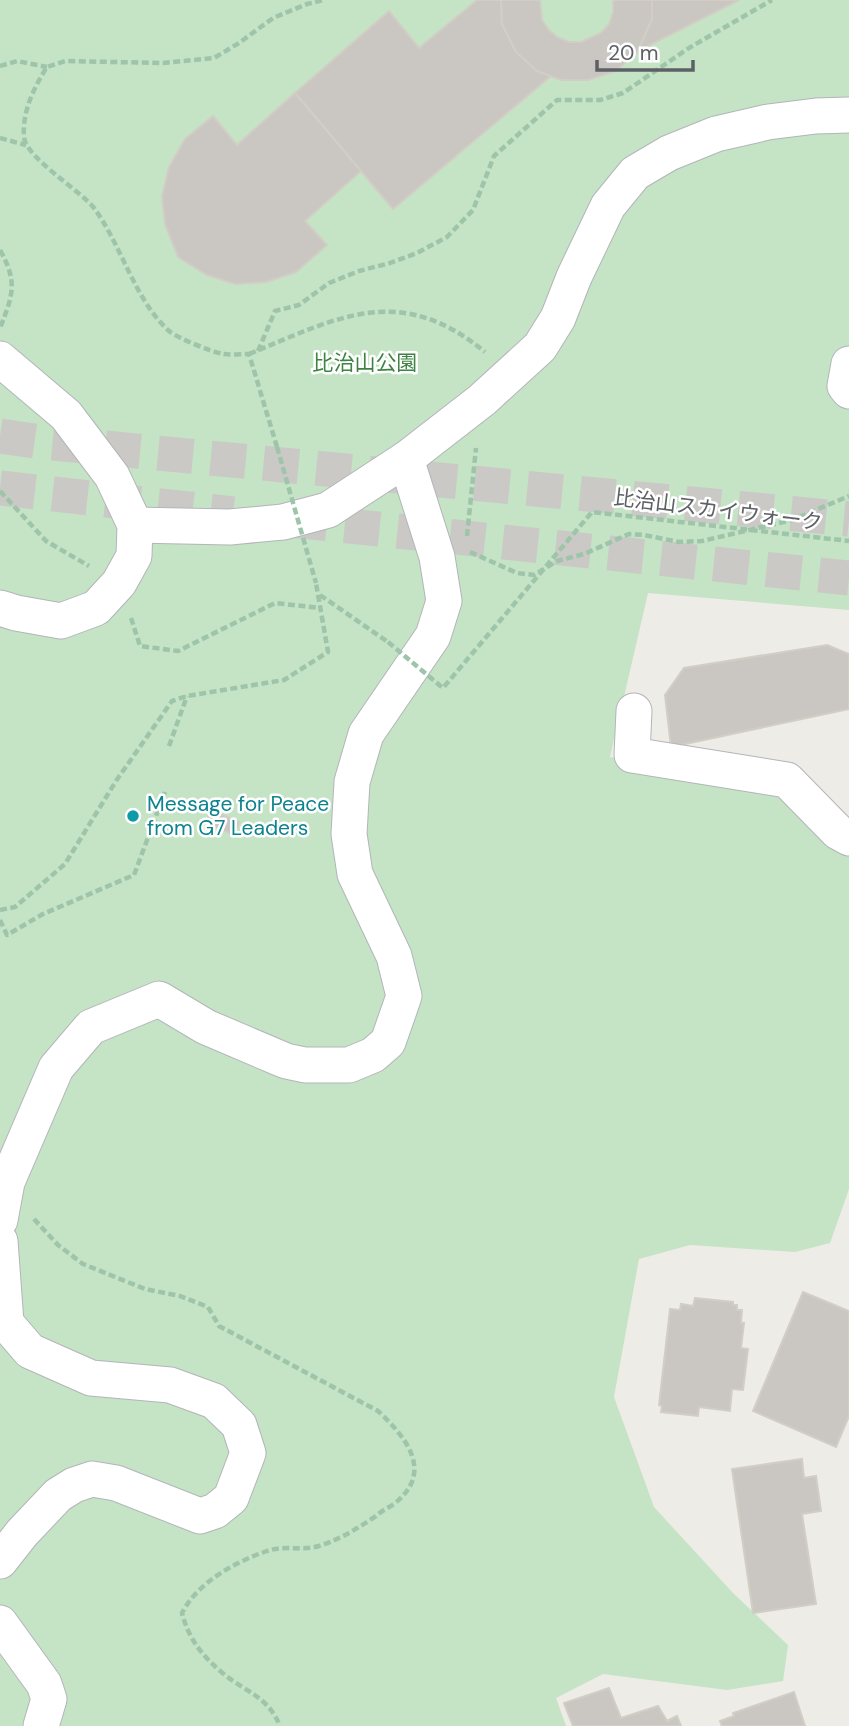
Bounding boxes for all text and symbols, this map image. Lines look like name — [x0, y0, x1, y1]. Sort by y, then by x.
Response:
scale bar — [597, 28, 693, 72]
text: 20 m — [608, 39, 659, 67]
park label: 比治山公園 — [313, 349, 418, 377]
street label: 比治山スカイウォーク — [612, 483, 824, 537]
place label: Message for Peace from G7 Leaders — [147, 790, 329, 842]
marker: Message for Peace from G7 Leaders — [125, 808, 141, 824]

